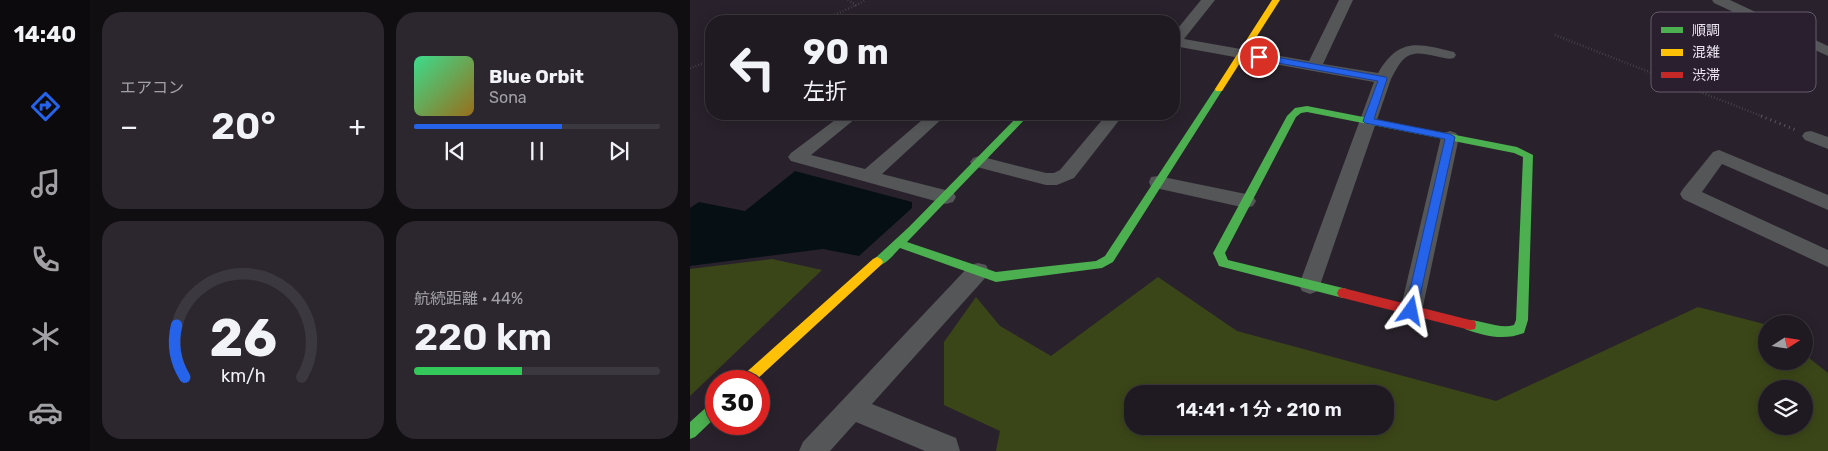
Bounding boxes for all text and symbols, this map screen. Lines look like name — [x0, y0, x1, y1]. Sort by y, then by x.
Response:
legend — [1651, 12, 1816, 92]
text: 14:40 — [14, 21, 76, 48]
text: 順調 — [1692, 22, 1720, 39]
text: 90 m — [803, 31, 889, 73]
icon: left — [720, 35, 785, 100]
pin — [1238, 36, 1280, 78]
icon: arrive — [1245, 43, 1273, 71]
text: 混雑 — [1692, 44, 1720, 61]
text: Blue Orbit — [489, 65, 584, 88]
text: 渋滞 — [1692, 67, 1720, 84]
text: エアコン — [120, 78, 184, 97]
text: 左折 — [803, 78, 847, 105]
text: Sona — [489, 88, 527, 107]
icon: directions — [28, 89, 63, 124]
text: 20° — [211, 103, 276, 149]
text: − — [120, 110, 138, 143]
text: + — [349, 110, 366, 143]
icon: previous — [441, 137, 469, 165]
icon: pause — [523, 137, 551, 165]
icon: next — [605, 137, 633, 165]
icon: music — [28, 166, 63, 201]
icon: phone — [28, 242, 63, 277]
position arrow — [1384, 284, 1436, 336]
text: 航続距離 · 44% — [414, 289, 523, 308]
text: 26 — [209, 307, 277, 369]
text: 220 km — [414, 314, 552, 360]
north arrow — [1758, 315, 1812, 370]
map controls — [1758, 315, 1813, 435]
icon: climate — [28, 319, 63, 354]
text: km/h — [221, 365, 265, 386]
speed limit sign: 30 — [705, 370, 770, 435]
button: layers — [1758, 380, 1813, 435]
icon: car — [28, 395, 63, 430]
text: 14:41 · 1 分 · 210 m — [1176, 398, 1342, 421]

